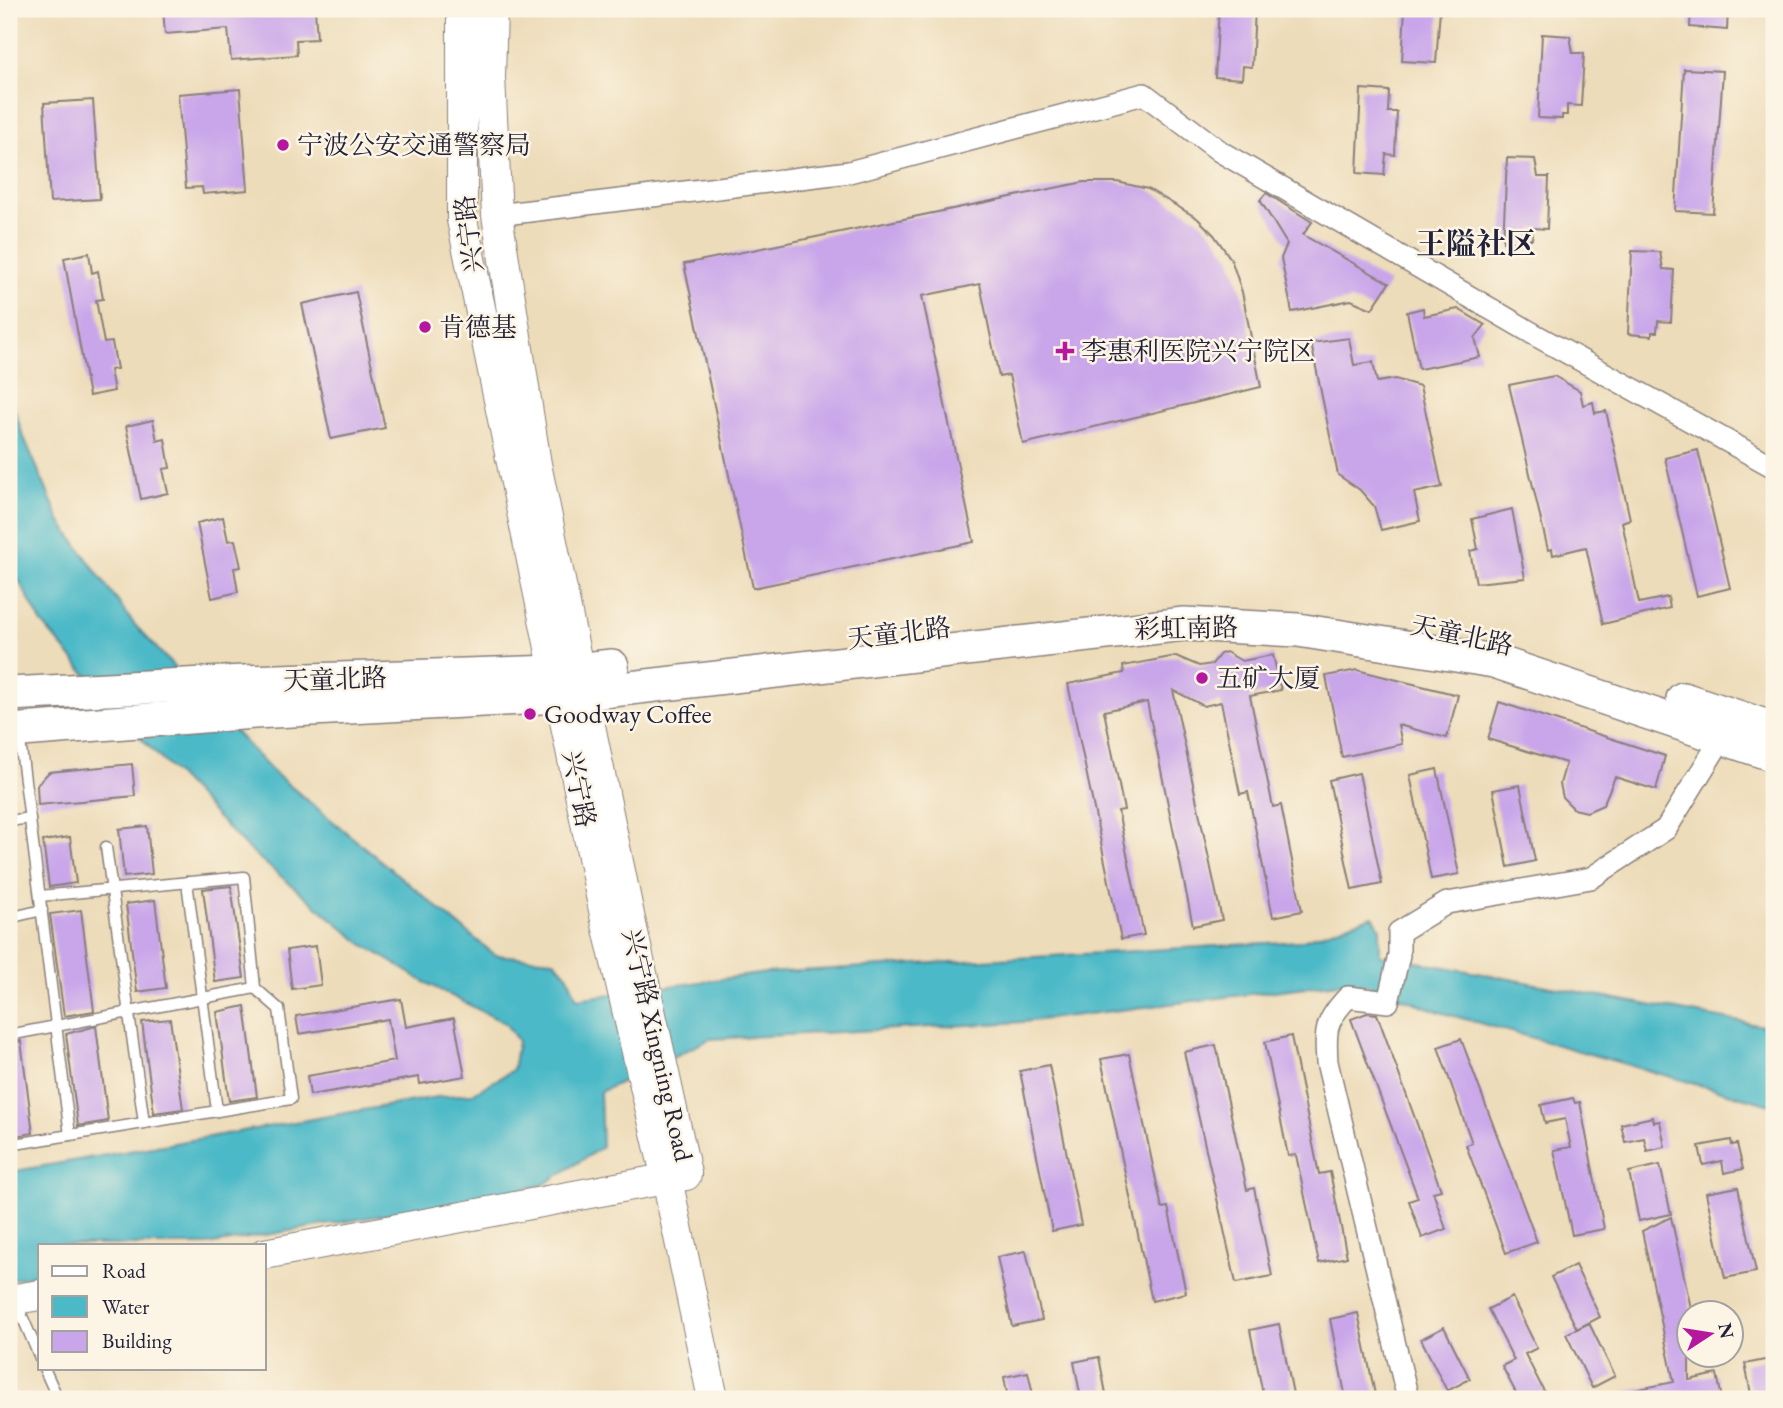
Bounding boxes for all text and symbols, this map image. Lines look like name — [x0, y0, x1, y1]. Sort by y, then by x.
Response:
place label: 宁波公安交通警察局 — [297, 128, 531, 162]
marker: 宁波公安交通警察局 — [275, 137, 291, 153]
street label: 兴宁路 — [447, 193, 491, 275]
district label: 王隘社区 — [1416, 224, 1536, 263]
place label: 肯德基 — [439, 310, 517, 344]
marker: 肯德基 — [417, 319, 433, 335]
place label: 李惠利医院兴宁院区 — [1081, 334, 1315, 368]
marker: 李惠利医院兴宁院区 — [1055, 341, 1075, 361]
street label: 天童北路 — [1408, 608, 1516, 662]
street label: 天童北路 — [845, 610, 953, 656]
street label: 彩虹南路 — [1134, 610, 1238, 646]
street label: 天童北路 — [282, 660, 388, 698]
place label: 五矿大厦 — [1216, 661, 1320, 695]
marker: 五矿大厦 — [1194, 670, 1210, 686]
place label: Goodway Coffee — [544, 697, 712, 731]
marker: Goodway Coffee — [522, 706, 538, 722]
street label: 兴宁路 — [555, 747, 603, 831]
street label: 兴宁路 Xingning Road — [615, 925, 701, 1165]
legend — [38, 1244, 266, 1370]
text: Road — [102, 1257, 146, 1284]
text: Water — [102, 1293, 149, 1320]
north arrow — [1674, 1300, 1744, 1370]
text: N — [1712, 1320, 1740, 1341]
text: Building — [102, 1327, 172, 1354]

